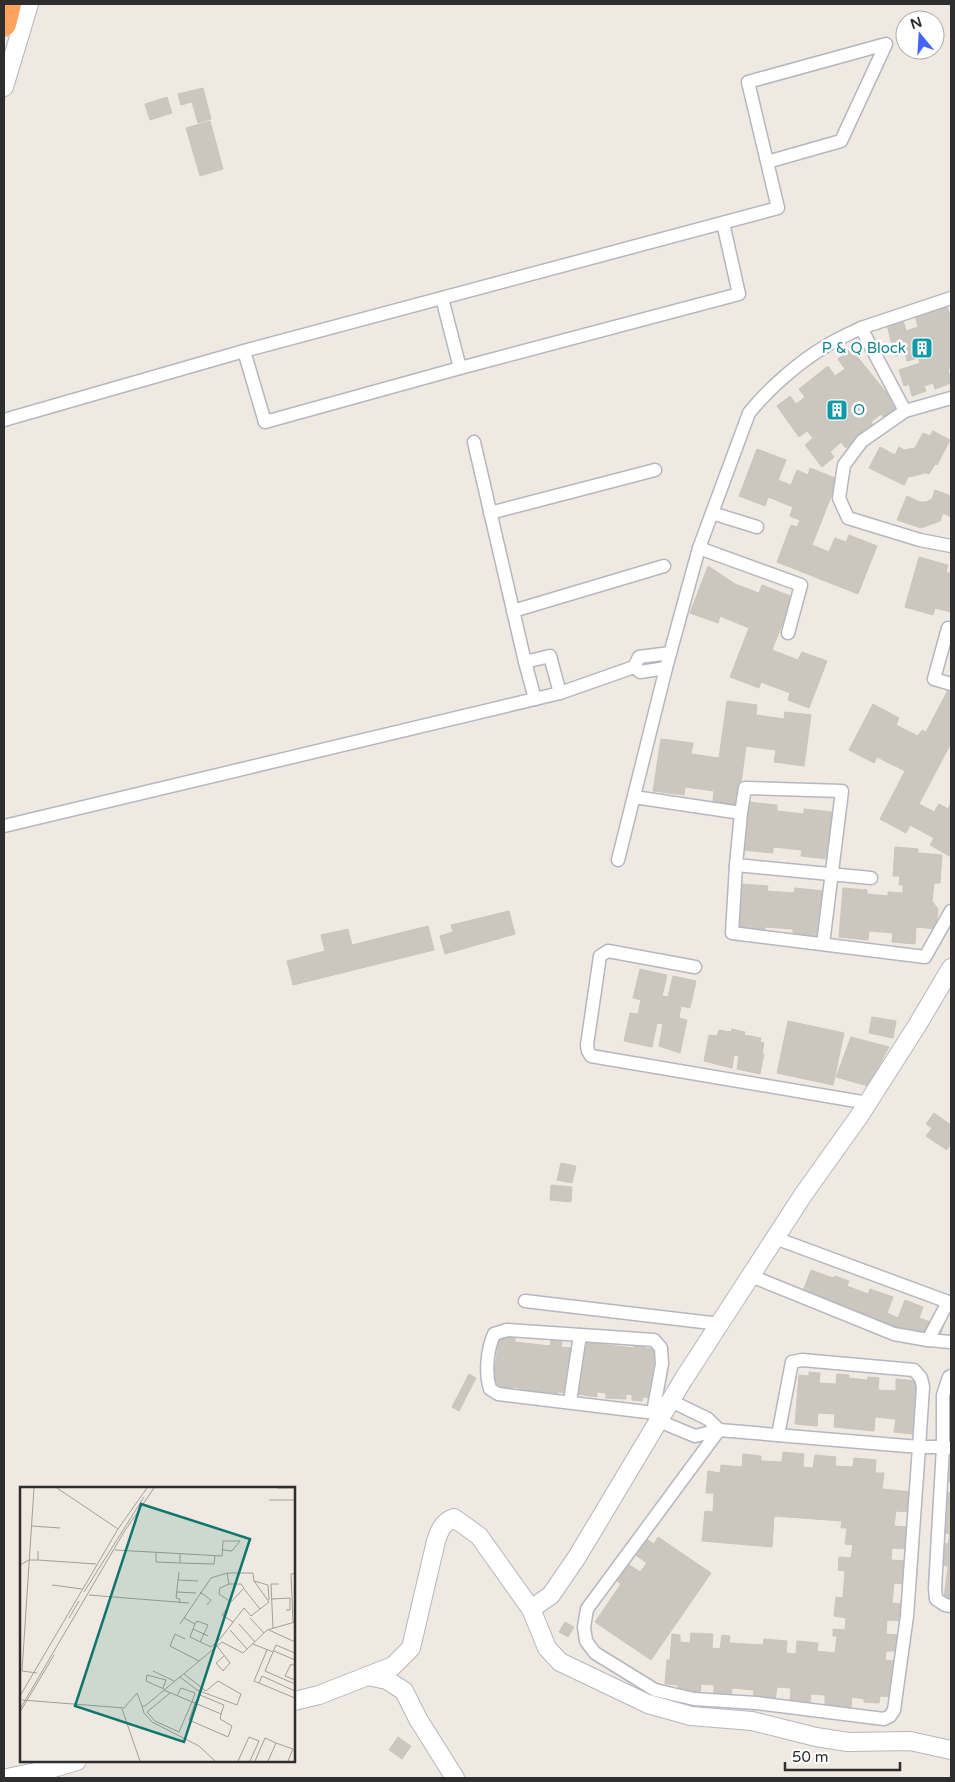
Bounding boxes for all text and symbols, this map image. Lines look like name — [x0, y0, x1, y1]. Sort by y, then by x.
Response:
north arrow — [895, 10, 945, 60]
text: N — [908, 13, 924, 33]
building icon: P & Q Block — [910, 336, 934, 360]
place label: P & Q Block — [822, 339, 906, 357]
building icon: O — [825, 398, 849, 422]
place label: O — [853, 401, 865, 419]
inset map — [20, 1487, 295, 1762]
scale bar — [785, 1740, 900, 1772]
text: 50 m — [792, 1748, 829, 1766]

